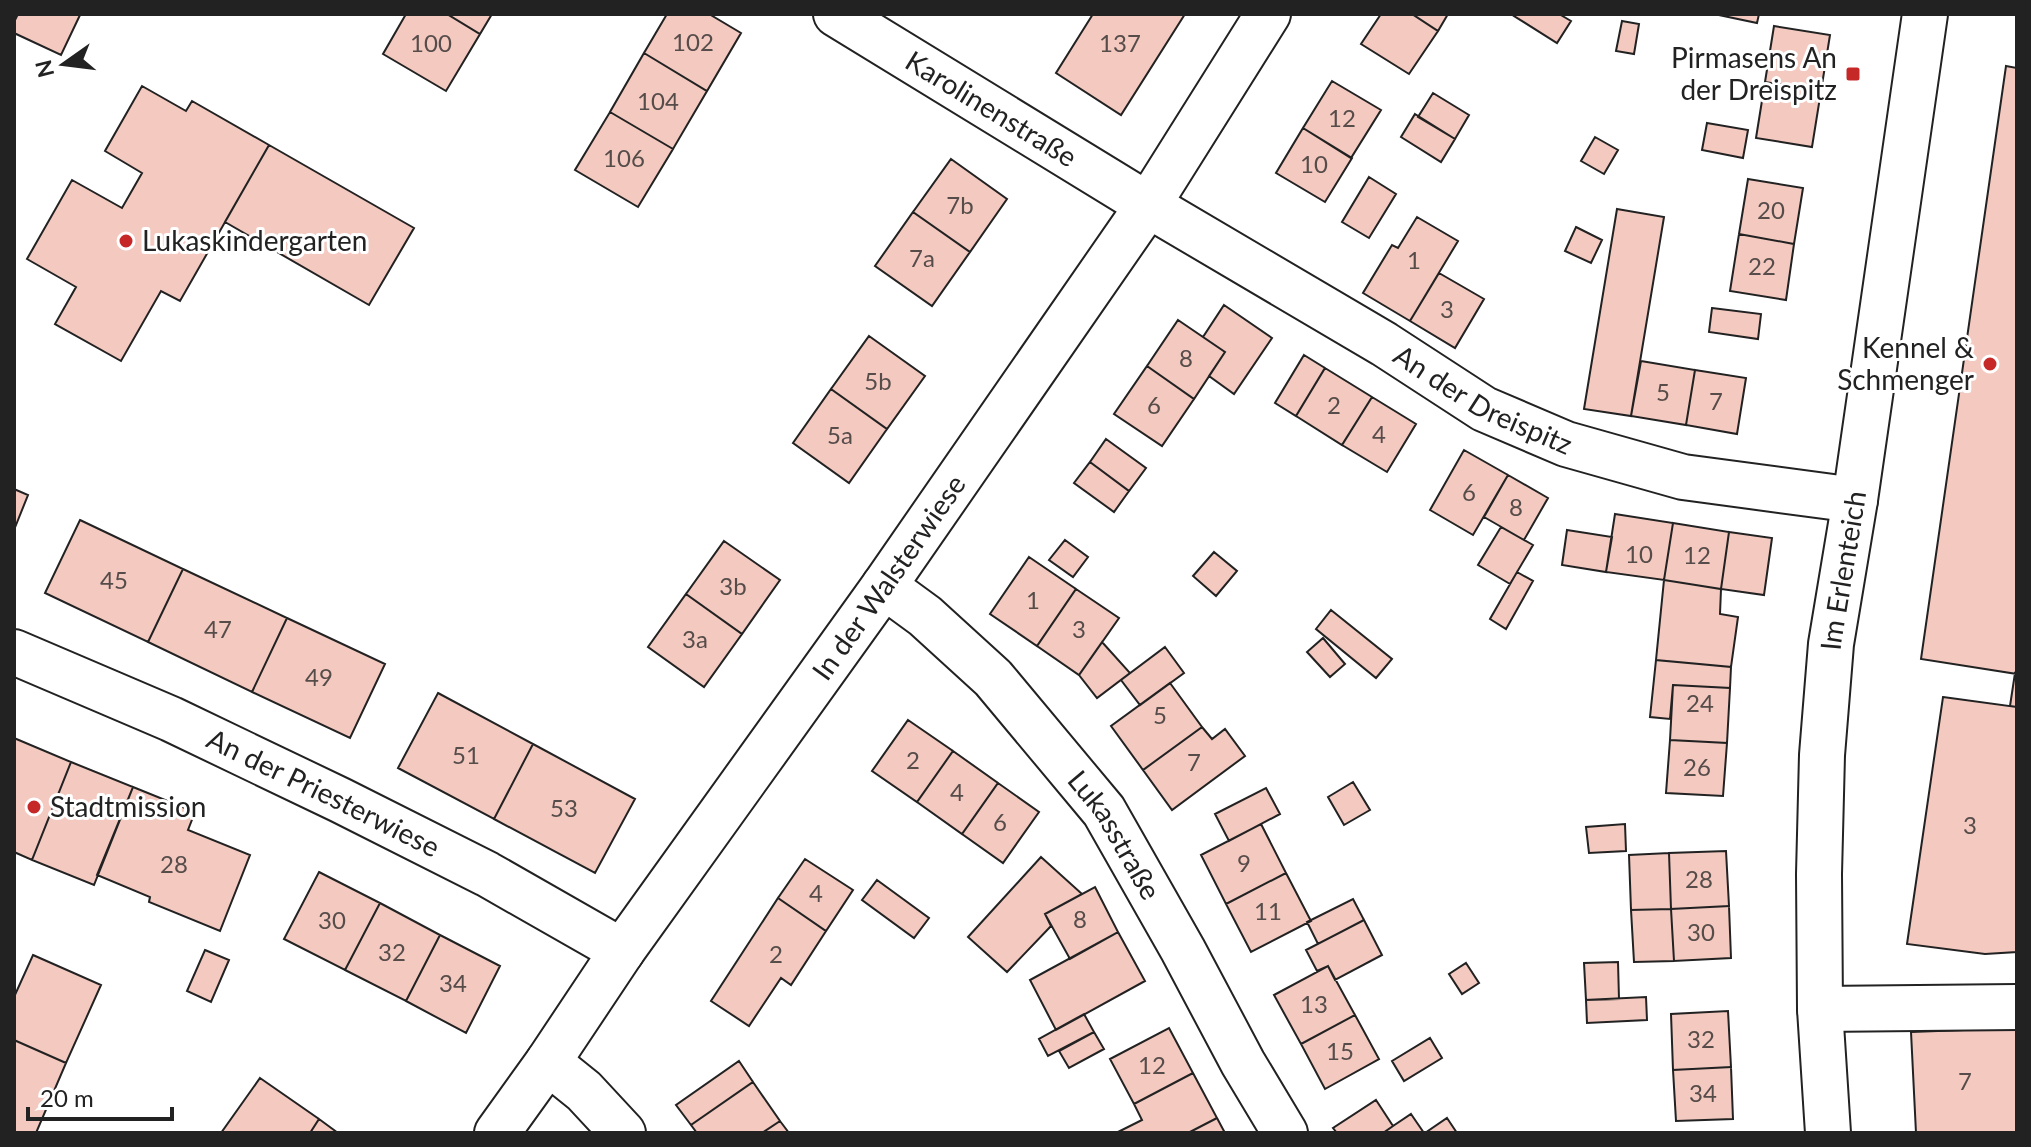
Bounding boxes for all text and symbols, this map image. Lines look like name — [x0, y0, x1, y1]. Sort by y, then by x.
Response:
north arrow — [24, 24, 104, 104]
house number: 102 — [672, 27, 714, 56]
house number: 100 — [410, 28, 452, 57]
house number: 137 — [1099, 28, 1141, 57]
place label: Pirmasens An der Dreispitz — [1671, 40, 1837, 106]
street label: Karolinenstraße — [900, 43, 1084, 173]
text: N — [29, 57, 59, 80]
marker: Pirmasens An der Dreispitz — [1844, 65, 1862, 83]
house number: 104 — [637, 86, 679, 115]
house number: 12 — [1328, 103, 1356, 132]
house number: 106 — [603, 143, 645, 172]
house number: 10 — [1300, 149, 1328, 178]
house number: 7b — [946, 190, 974, 219]
house number: 20 — [1757, 195, 1785, 224]
place label: Lukaskindergarten — [142, 223, 367, 257]
marker: Lukaskindergarten — [117, 232, 135, 250]
house number: 7a — [909, 243, 935, 272]
house number: 1 — [1407, 245, 1421, 274]
house number: 22 — [1748, 251, 1776, 280]
house number: 3 — [1440, 294, 1454, 323]
place label: Kennel & Schmenger — [1837, 330, 1974, 396]
street label: An der Dreispitz — [1388, 337, 1578, 461]
house number: 8 — [1179, 343, 1193, 372]
marker: Kennel & Schmenger — [1981, 355, 1999, 373]
house number: 5b — [864, 366, 892, 395]
house number: 5 — [1656, 377, 1670, 406]
house number: 7 — [1709, 386, 1723, 415]
house number: 6 — [1147, 390, 1161, 419]
house number: 2 — [1327, 390, 1341, 419]
house number: 4 — [1372, 419, 1386, 448]
house number: 5a — [827, 420, 853, 449]
street label: In der Walsterwiese — [804, 468, 972, 686]
house number: 6 — [1462, 477, 1476, 506]
street label: Im Erlenteich — [1813, 489, 1872, 652]
house number: 8 — [1509, 492, 1523, 521]
house number: 10 — [1625, 539, 1653, 568]
house number: 12 — [1683, 540, 1711, 569]
house number: 45 — [100, 565, 128, 594]
house number: 3b — [719, 571, 747, 600]
house number: 1 — [1026, 585, 1040, 614]
house number: 47 — [204, 614, 232, 643]
house number: 3 — [1072, 614, 1086, 643]
house number: 3a — [682, 624, 708, 653]
house number: 49 — [305, 662, 333, 691]
house number: 24 — [1686, 688, 1714, 717]
house number: 5 — [1153, 700, 1167, 729]
street label: An der Priesterwiese — [202, 721, 446, 863]
house number: 51 — [452, 740, 480, 769]
house number: 2 — [906, 745, 920, 774]
house number: 7 — [1187, 747, 1201, 776]
house number: 26 — [1683, 752, 1711, 781]
street label: Lukasstraße — [1061, 763, 1169, 905]
house number: 4 — [950, 777, 964, 806]
place label: Stadtmission — [50, 789, 206, 823]
house number: 53 — [550, 793, 578, 822]
marker: Stadtmission — [25, 798, 43, 816]
house number: 6 — [993, 807, 1007, 836]
house number: 3 — [1963, 810, 1977, 839]
house number: 9 — [1237, 848, 1251, 877]
house number: 28 — [160, 849, 188, 878]
house number: 28 — [1685, 864, 1713, 893]
house number: 4 — [809, 878, 823, 907]
house number: 11 — [1254, 896, 1282, 925]
house number: 8 — [1073, 904, 1087, 933]
house number: 30 — [318, 905, 346, 934]
house number: 30 — [1687, 917, 1715, 946]
house number: 32 — [378, 937, 406, 966]
house number: 2 — [769, 939, 783, 968]
house number: 34 — [439, 968, 467, 997]
house number: 13 — [1300, 989, 1328, 1018]
house number: 32 — [1687, 1024, 1715, 1053]
house number: 15 — [1326, 1036, 1354, 1065]
house number: 12 — [1138, 1050, 1166, 1079]
house number: 7 — [1958, 1066, 1972, 1095]
scale bar — [28, 1071, 172, 1121]
house number: 34 — [1689, 1078, 1717, 1107]
text: 20 m — [40, 1083, 94, 1112]

